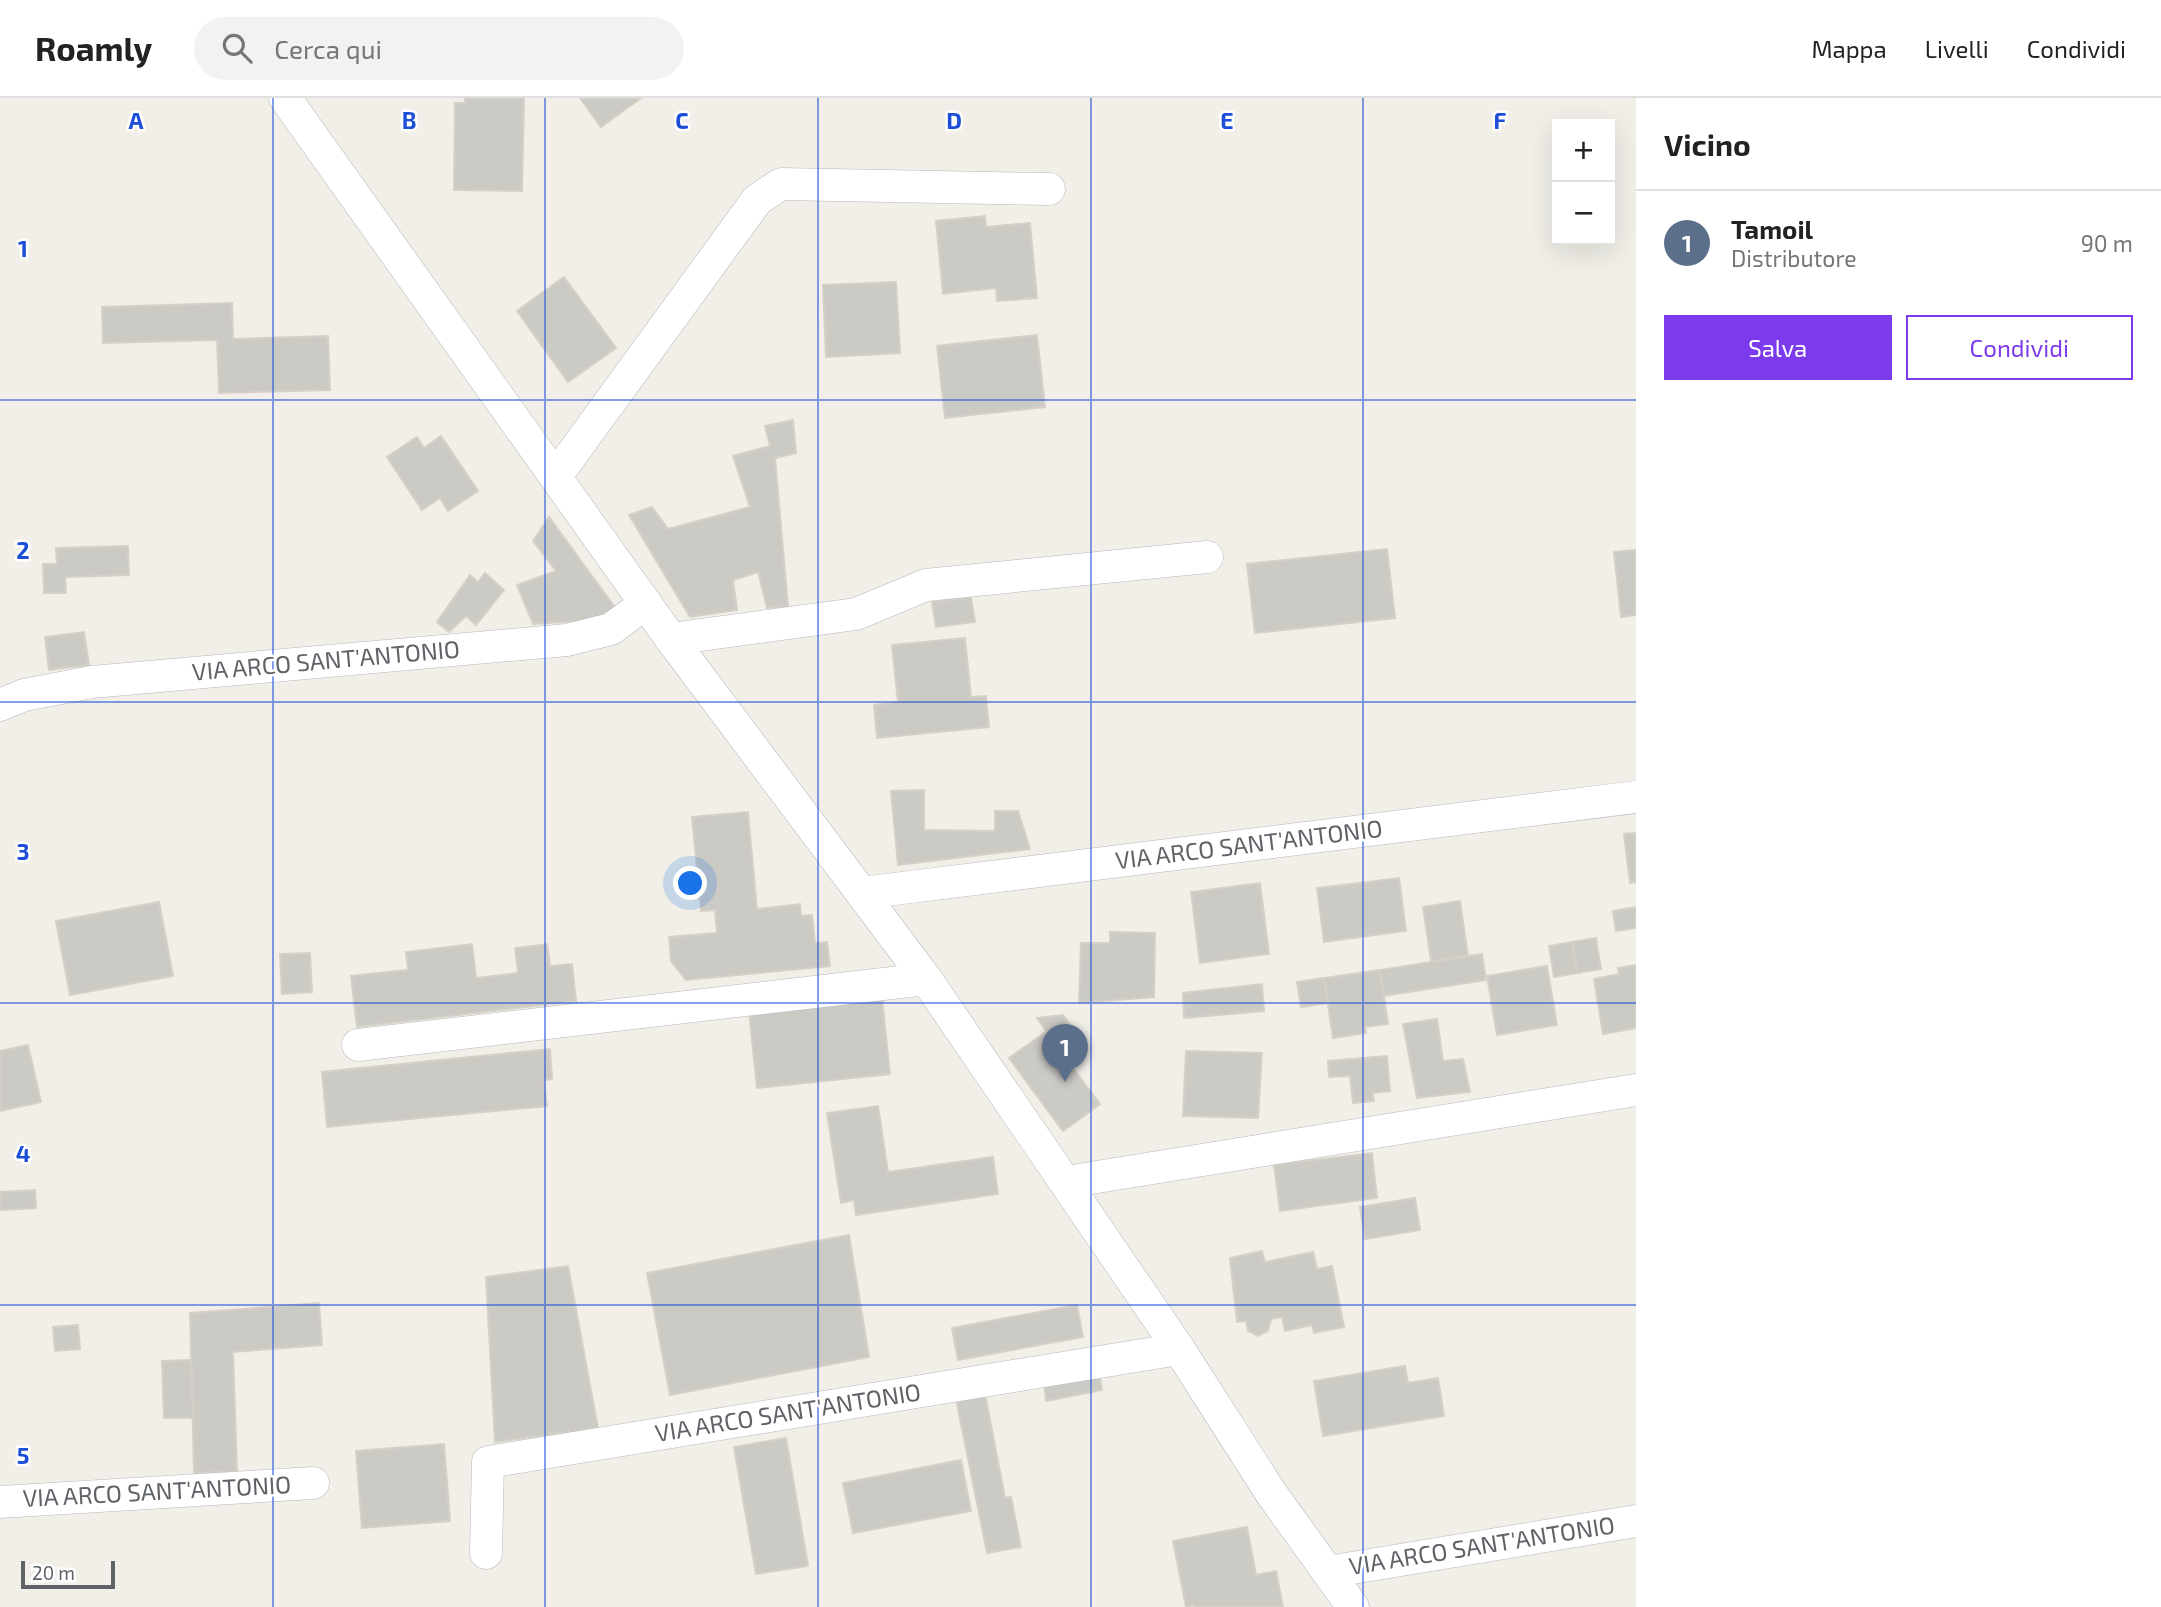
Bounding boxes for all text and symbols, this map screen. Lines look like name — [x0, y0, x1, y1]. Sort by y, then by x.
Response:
search box — [194, 17, 684, 80]
text: Roamly — [35, 28, 152, 68]
icon: search — [218, 29, 256, 67]
text: Cerca qui — [274, 33, 382, 64]
text: Mappa — [1811, 34, 1887, 63]
text: Livelli — [1925, 34, 1989, 63]
text: Condividi — [2027, 34, 2126, 63]
text: A — [128, 106, 144, 134]
text: B — [402, 106, 416, 134]
text: C — [675, 106, 689, 134]
text: D — [946, 106, 962, 134]
text: E — [1220, 106, 1234, 134]
text: F — [1494, 106, 1507, 134]
map controls — [1552, 119, 1615, 245]
button: + — [1552, 119, 1615, 182]
text: Vicino — [1664, 126, 1751, 162]
button: − — [1552, 182, 1615, 245]
text: Tamoil — [1731, 213, 1813, 244]
text: 1 — [1682, 229, 1692, 257]
text: 90 m — [2081, 229, 2133, 257]
text: 1 — [18, 234, 28, 262]
text: Distributore — [1731, 244, 1857, 272]
button: Salva — [1664, 315, 1892, 380]
button: Condividi — [1906, 315, 2133, 380]
text: 2 — [16, 536, 30, 564]
street label: VIA ARCO SANT'ANTONIO — [191, 633, 461, 686]
street label: VIA ARCO SANT'ANTONIO — [1114, 813, 1384, 874]
text: 3 — [16, 837, 30, 865]
your location — [673, 866, 707, 900]
pin: 1 — [1042, 1024, 1088, 1082]
text: 4 — [16, 1139, 30, 1167]
street label: VIA ARCO SANT'ANTONIO — [653, 1376, 923, 1447]
text: 5 — [17, 1441, 29, 1469]
street label: VIA ARCO SANT'ANTONIO — [22, 1469, 292, 1512]
street label: VIA ARCO SANT'ANTONIO — [1347, 1509, 1617, 1580]
scale bar — [21, 1558, 116, 1590]
text: 20 m — [32, 1561, 75, 1584]

